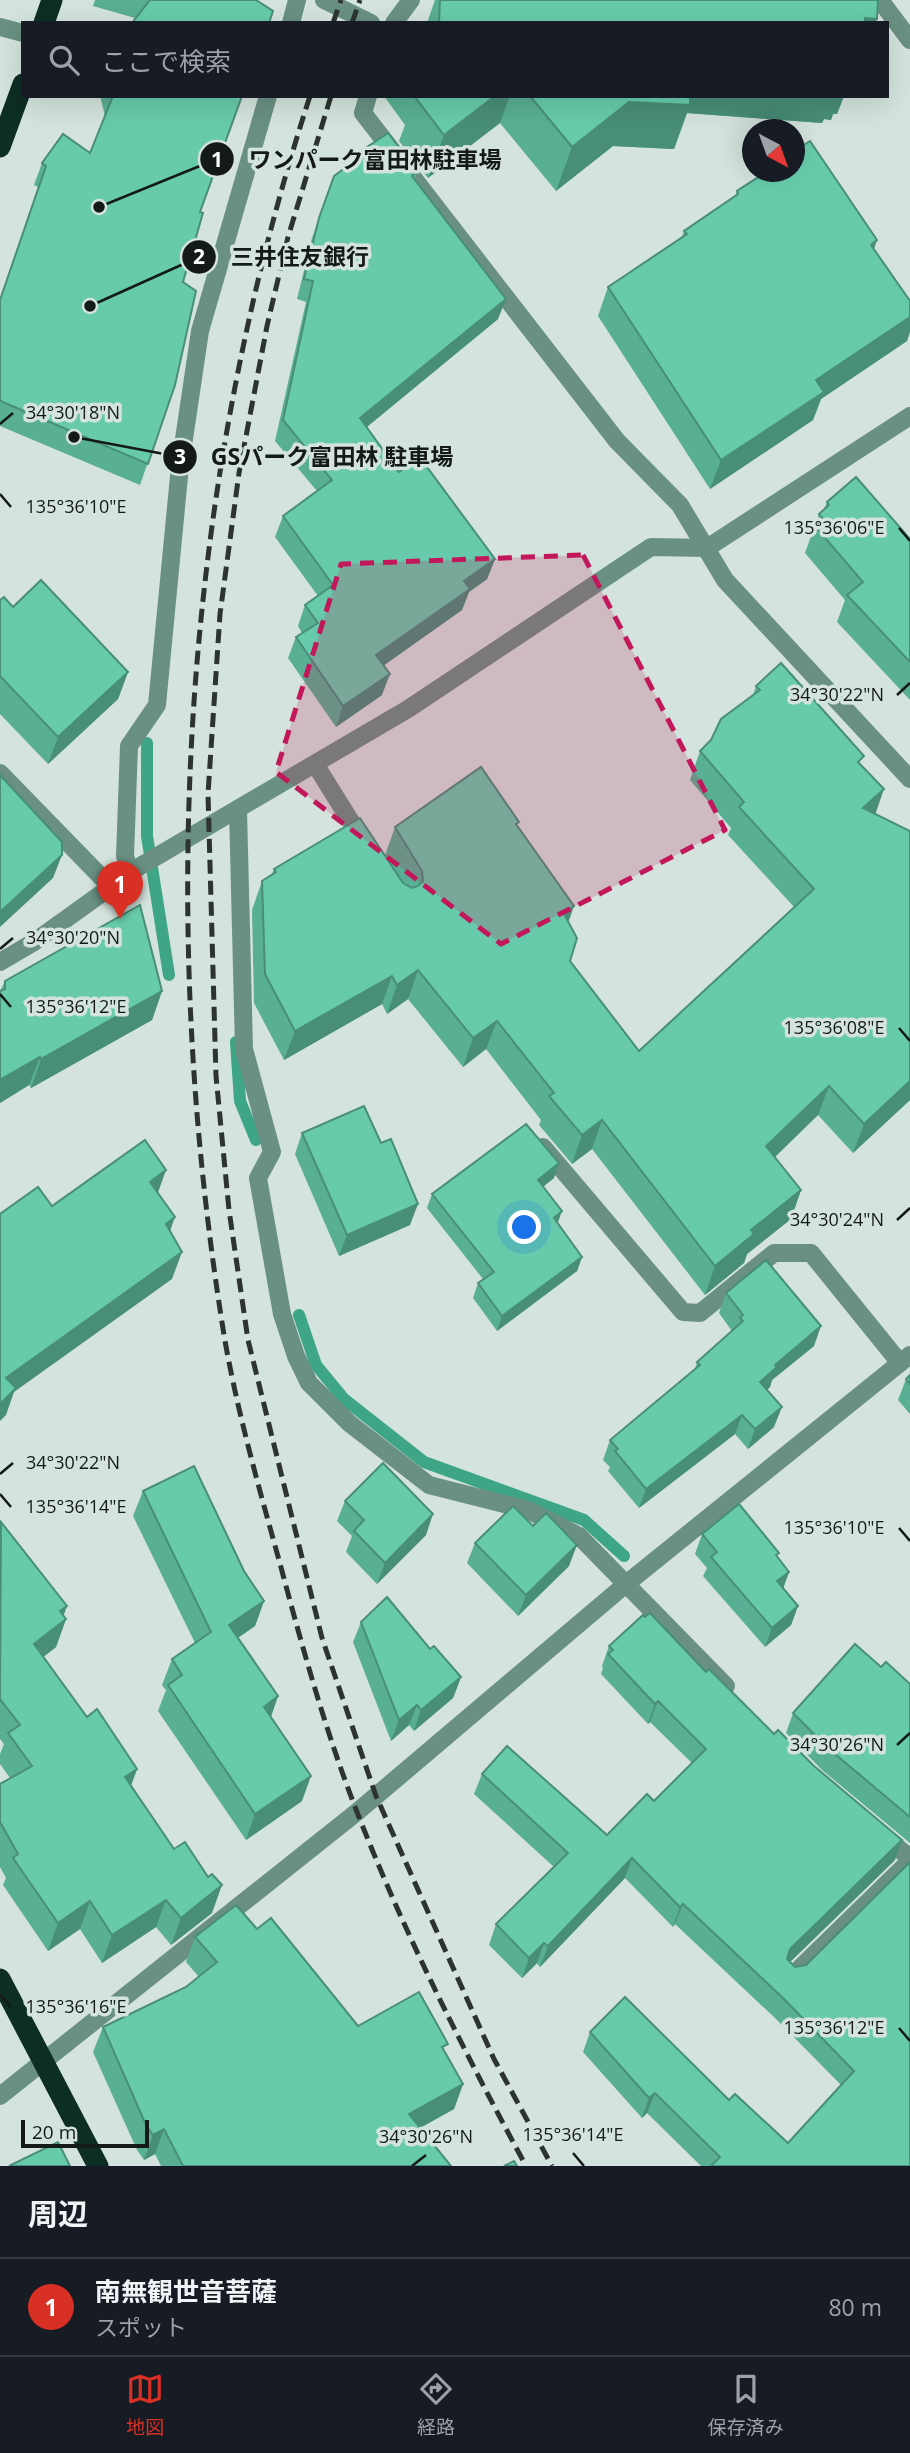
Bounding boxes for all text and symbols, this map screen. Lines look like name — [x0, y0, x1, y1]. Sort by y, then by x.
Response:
search box — [21, 21, 889, 98]
icon: search — [45, 41, 83, 79]
text: ここで検索 — [101, 43, 231, 79]
north arrow — [742, 119, 805, 182]
callout: ワンパーク富田林駐車場 — [199, 137, 515, 181]
text: ワンパーク富田林駐車場 — [249, 143, 502, 175]
text: 1 — [211, 145, 223, 173]
callout: 三井住友銀行 — [182, 235, 383, 279]
text: 三井住友銀行 — [231, 240, 369, 272]
text: 2 — [193, 242, 205, 270]
text: 34°30'18"N — [26, 400, 120, 424]
callout: GSパーク富田林 駐車場 — [162, 435, 468, 479]
text: GSパーク富田林 駐車場 — [211, 440, 453, 472]
text: 3 — [174, 442, 186, 470]
text: 135°36'10"E — [26, 494, 126, 518]
text: 135°36'06"E — [784, 515, 884, 539]
text: 34°30'22"N — [790, 682, 884, 706]
pin: 1 — [97, 861, 143, 919]
text: 34°30'20"N — [26, 925, 120, 949]
text: 135°36'12"E — [26, 994, 126, 1018]
text: 135°36'08"E — [784, 1015, 884, 1039]
text: 34°30'24"N — [790, 1207, 884, 1231]
your location — [507, 1210, 541, 1244]
text: 34°30'22"N — [26, 1450, 120, 1474]
text: 135°36'14"E — [26, 1494, 126, 1518]
text: 135°36'10"E — [784, 1515, 884, 1539]
text: 34°30'26"N — [790, 1732, 884, 1756]
text: 135°36'16"E — [26, 1994, 126, 2018]
text: 135°36'12"E — [784, 2015, 884, 2039]
scale bar — [21, 2117, 149, 2149]
text: 20 m — [32, 2119, 76, 2145]
text: 135°36'14"E — [523, 2122, 623, 2146]
text: 34°30'26"N — [379, 2124, 473, 2148]
text: 周辺 — [28, 2193, 88, 2234]
text: 南無観世音菩薩 — [95, 2273, 277, 2309]
text: 1 — [44, 2291, 58, 2323]
text: 80 m — [828, 2291, 882, 2323]
text: スポット — [95, 2311, 187, 2343]
tab: 地図 — [126, 2370, 164, 2440]
tab: 経路 — [417, 2370, 455, 2440]
tab: 保存済み — [708, 2370, 784, 2440]

